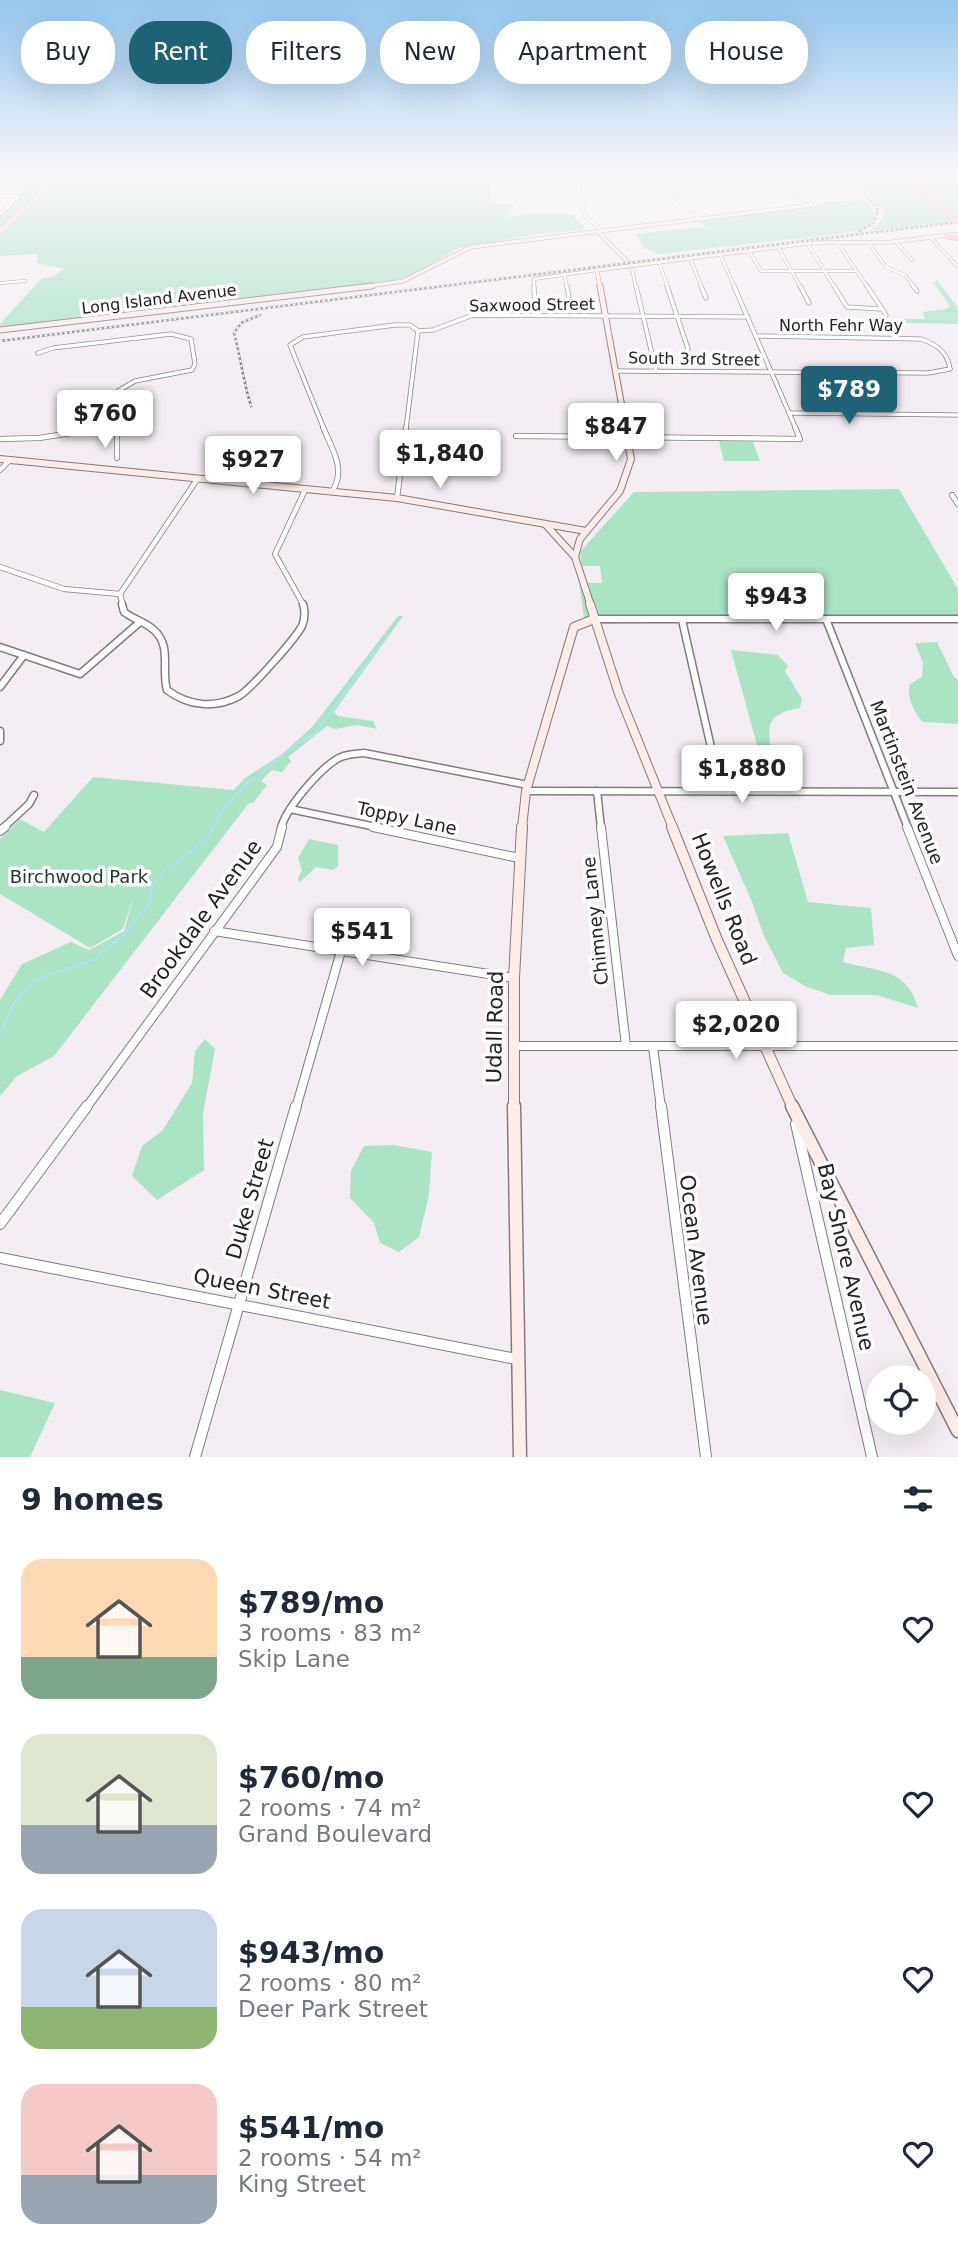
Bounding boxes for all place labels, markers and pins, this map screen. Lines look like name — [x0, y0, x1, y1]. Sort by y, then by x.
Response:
pin: $789 — [808, 366, 890, 426]
pin: $760 — [64, 391, 146, 450]
pin: $847 — [575, 404, 657, 463]
pin: $1,840 — [383, 430, 497, 490]
pin: $927 — [212, 436, 294, 496]
pin: $943 — [735, 574, 817, 633]
pin: $1,880 — [685, 746, 799, 805]
pin: $541 — [321, 908, 403, 968]
pin: $2,020 — [679, 1002, 793, 1061]

